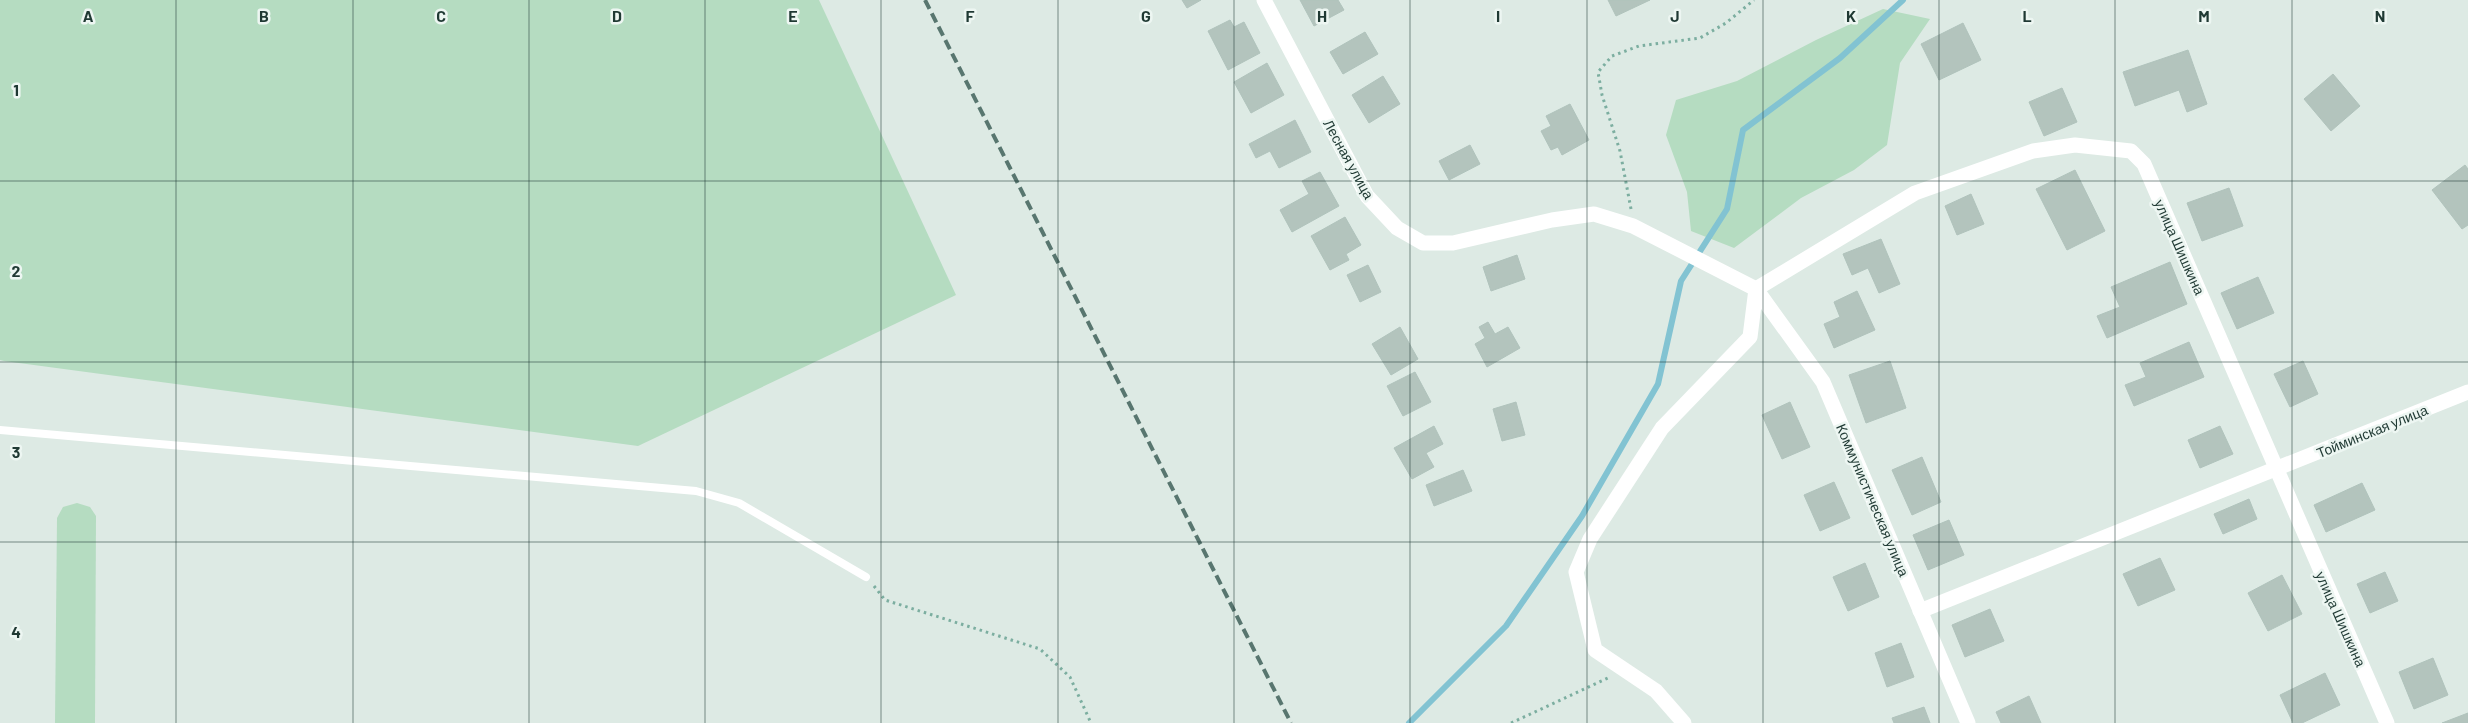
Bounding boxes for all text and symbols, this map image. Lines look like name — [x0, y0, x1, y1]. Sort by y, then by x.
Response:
text: A — [83, 6, 94, 25]
text: B — [259, 6, 269, 25]
text: C — [436, 6, 446, 25]
text: D — [612, 6, 622, 25]
text: E — [788, 6, 798, 25]
text: F — [966, 6, 975, 25]
text: G — [1141, 6, 1151, 25]
text: H — [1317, 6, 1327, 25]
text: I — [1496, 6, 1500, 25]
text: J — [1670, 6, 1680, 25]
text: K — [1846, 6, 1856, 25]
text: L — [2022, 6, 2032, 25]
text: M — [2198, 6, 2210, 25]
text: N — [2375, 6, 2385, 25]
text: 1 — [13, 80, 19, 99]
street label: Лесная улица — [1320, 116, 1378, 202]
street label: улица Шишкина — [2151, 197, 2209, 298]
text: 2 — [12, 261, 21, 280]
street label: Тойминская улица — [2314, 401, 2430, 461]
street label: Коммунистическая улица — [1833, 421, 1913, 579]
text: 3 — [12, 442, 20, 461]
street label: улица Шишкина — [2312, 569, 2370, 670]
text: 4 — [11, 622, 21, 641]

